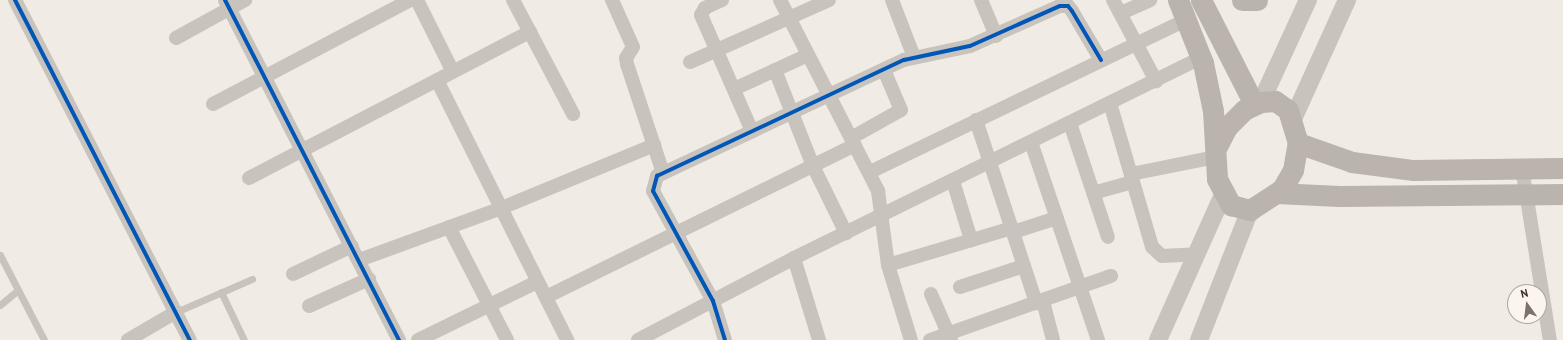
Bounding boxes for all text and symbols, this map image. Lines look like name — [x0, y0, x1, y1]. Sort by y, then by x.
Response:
north arrow — [1507, 284, 1547, 324]
text: N — [1519, 286, 1530, 301]

